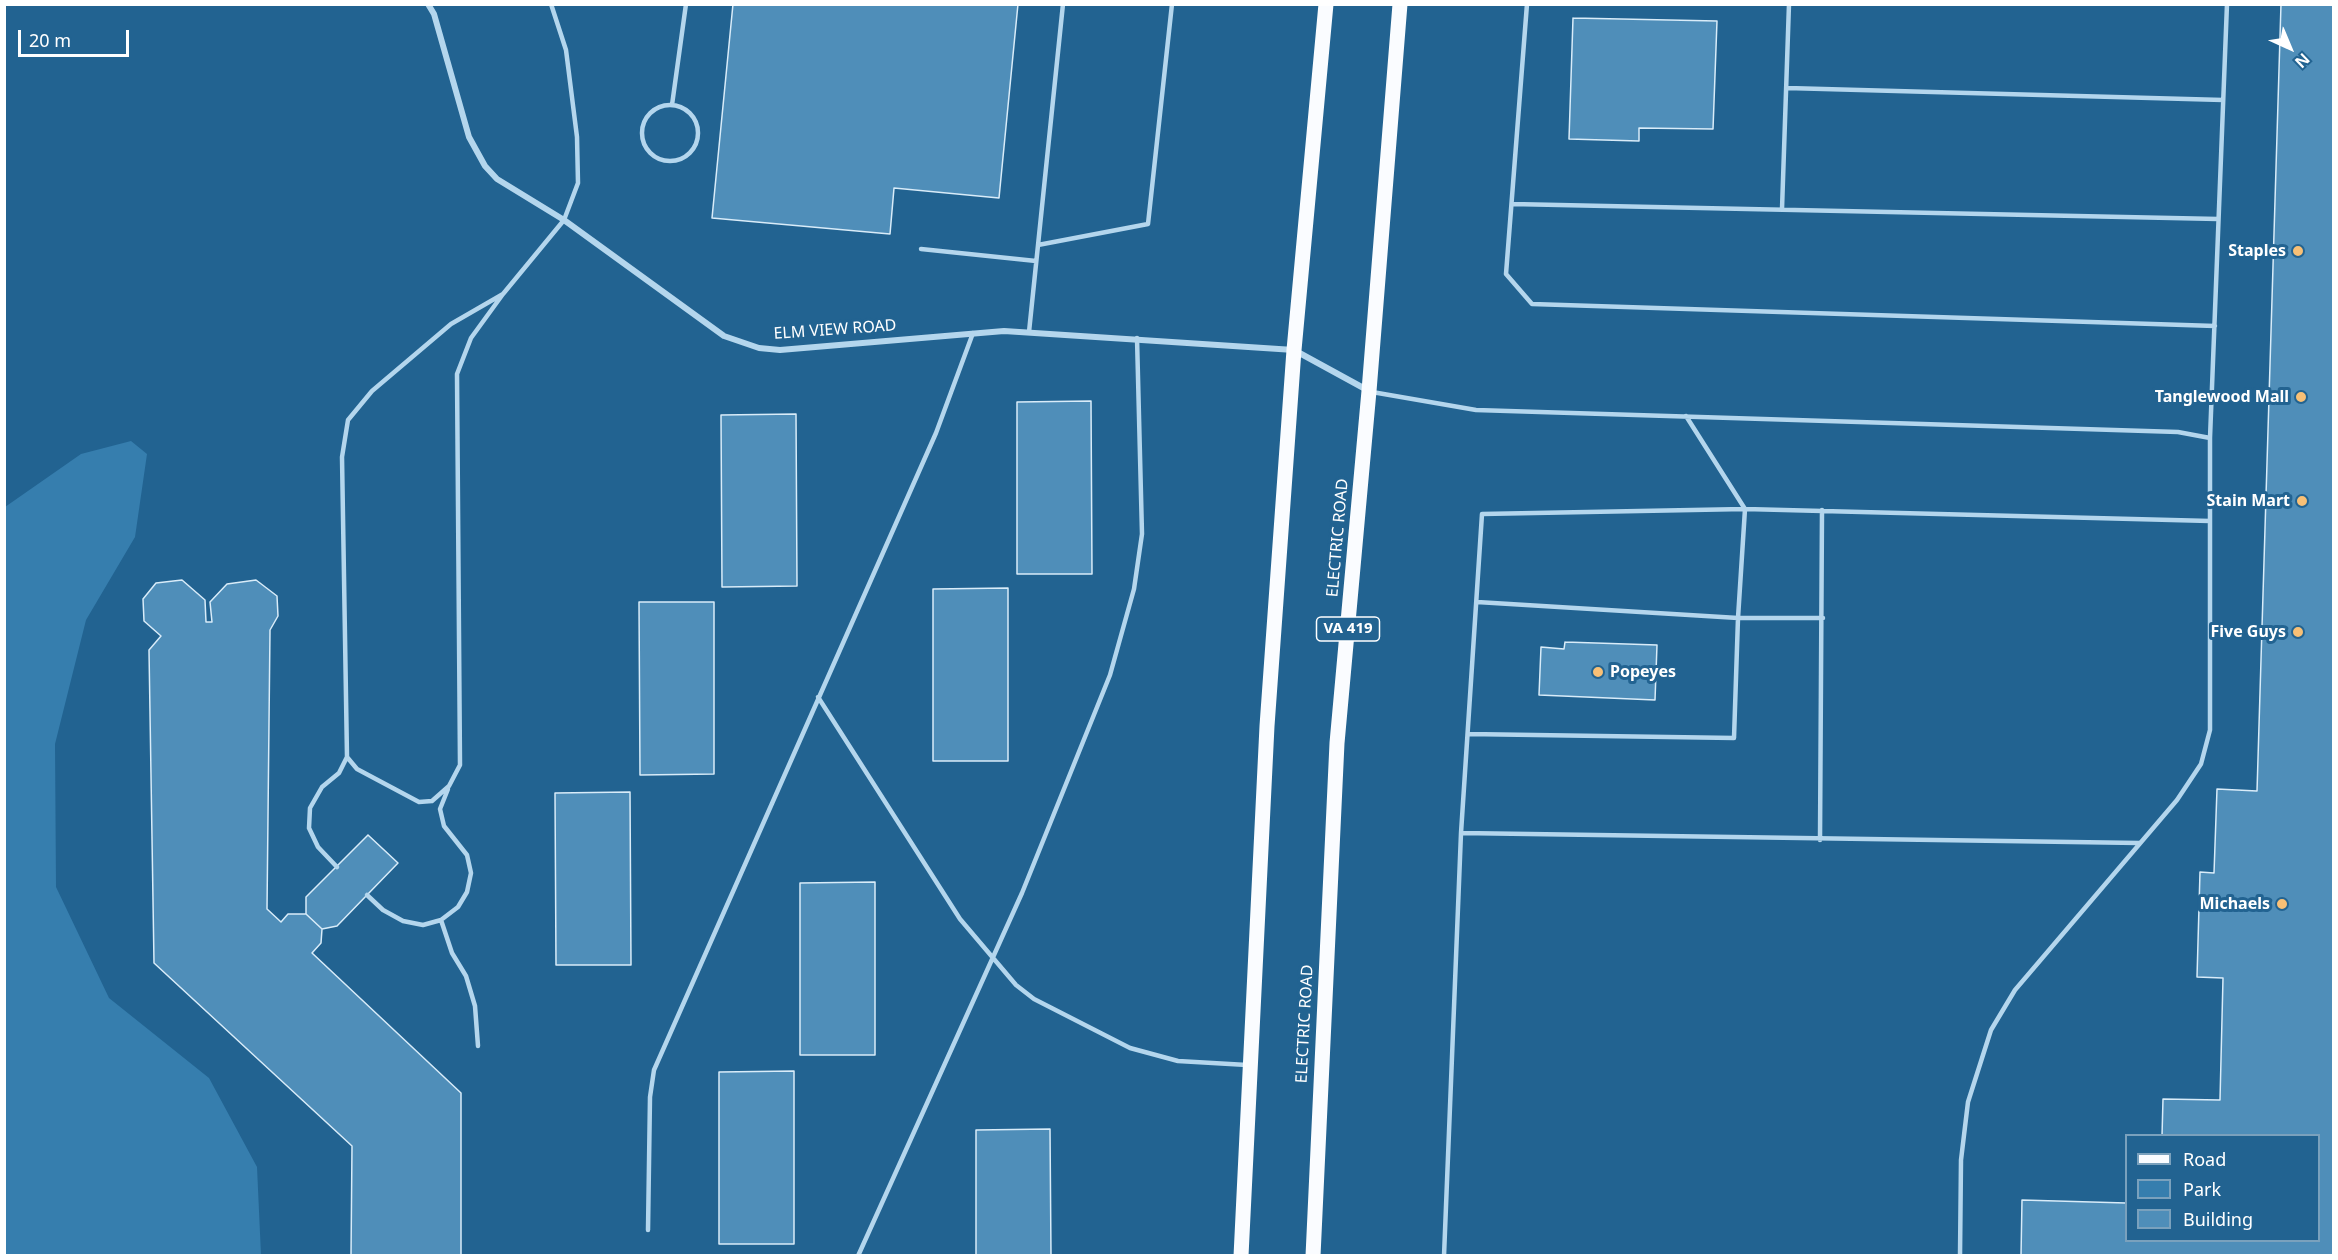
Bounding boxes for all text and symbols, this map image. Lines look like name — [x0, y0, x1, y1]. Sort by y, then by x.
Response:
scale bar — [21, 18, 132, 56]
north arrow — [2260, 18, 2320, 78]
text: 20 m — [29, 28, 71, 52]
text: N — [2290, 49, 2315, 73]
place label: Staples — [2228, 241, 2286, 261]
marker: Staples — [2291, 244, 2305, 258]
street label: ELM VIEW ROAD — [773, 316, 897, 344]
place label: Tanglewood Mall — [2155, 387, 2289, 407]
marker: Tanglewood Mall — [2294, 390, 2308, 404]
street label: ELECTRIC ROAD — [1323, 478, 1353, 598]
place label: Stain Mart — [2207, 491, 2290, 511]
marker: Stain Mart — [2295, 494, 2309, 508]
road number: VA 419 — [1316, 617, 1380, 641]
place label: Five Guys — [2210, 622, 2286, 642]
marker: Five Guys — [2291, 625, 2305, 639]
place label: Popeyes — [1610, 662, 1676, 682]
marker: Popeyes — [1591, 665, 1605, 679]
place label: Michaels — [2200, 894, 2270, 914]
marker: Michaels — [2275, 897, 2289, 911]
street label: ELECTRIC ROAD — [1292, 964, 1318, 1084]
legend — [2125, 1134, 2320, 1242]
text: Road — [2183, 1147, 2226, 1171]
text: Park — [2183, 1177, 2221, 1201]
text: Building — [2183, 1207, 2253, 1231]

